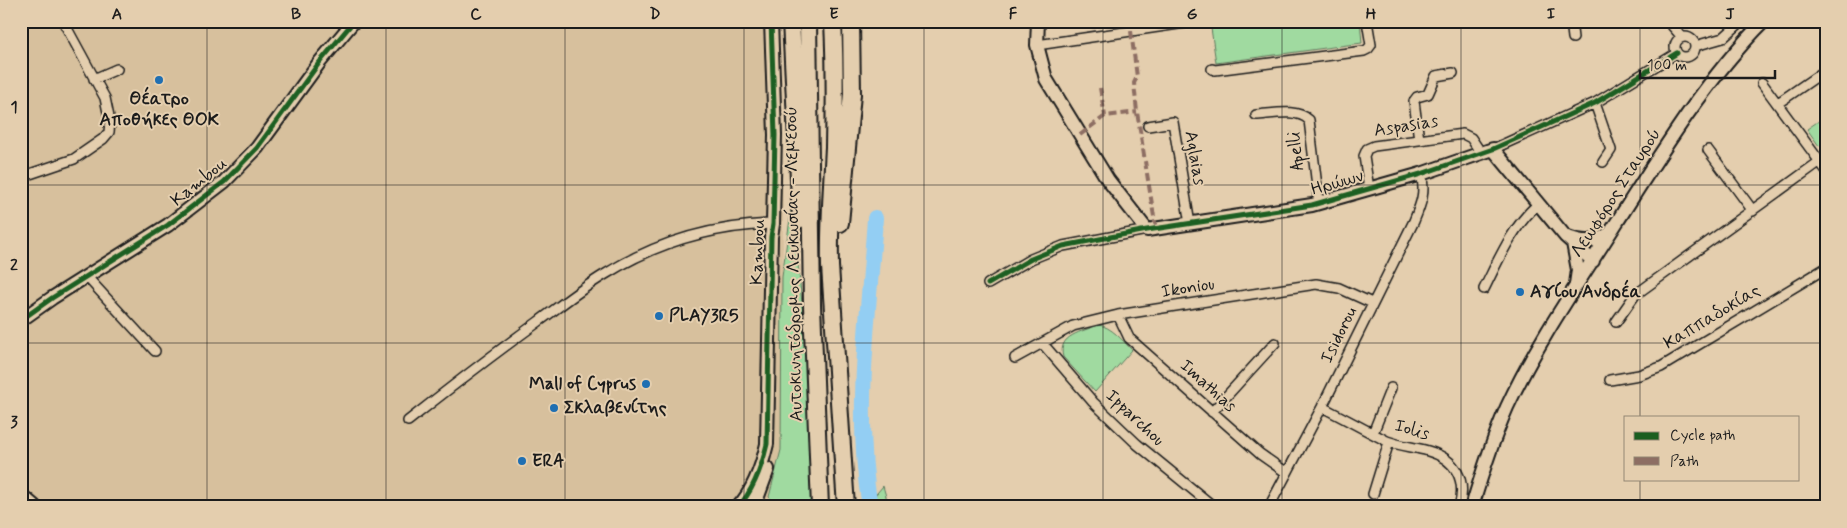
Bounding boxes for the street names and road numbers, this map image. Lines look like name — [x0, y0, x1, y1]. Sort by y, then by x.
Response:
street label: Αυτοκινητόδρομος Λευκωσίας - Λεμεσού — [779, 106, 809, 422]
street label: Aspasias — [1372, 109, 1440, 143]
street label: Λεωφόρος Σταυρού — [1565, 124, 1667, 262]
street label: Aglaias — [1178, 129, 1212, 187]
street label: Apelli — [1282, 130, 1311, 172]
street label: Kambou — [166, 152, 232, 212]
street label: Ηρώων — [1308, 164, 1366, 202]
street label: Kambou — [745, 218, 771, 285]
street label: Ikoniou — [1160, 272, 1216, 304]
street label: Καππαδοκίας — [1659, 279, 1765, 355]
street label: Isidorou — [1315, 303, 1363, 367]
street label: Imathias — [1174, 354, 1242, 418]
street label: Ipparchou — [1100, 384, 1170, 452]
street label: Iolis — [1392, 414, 1432, 446]

